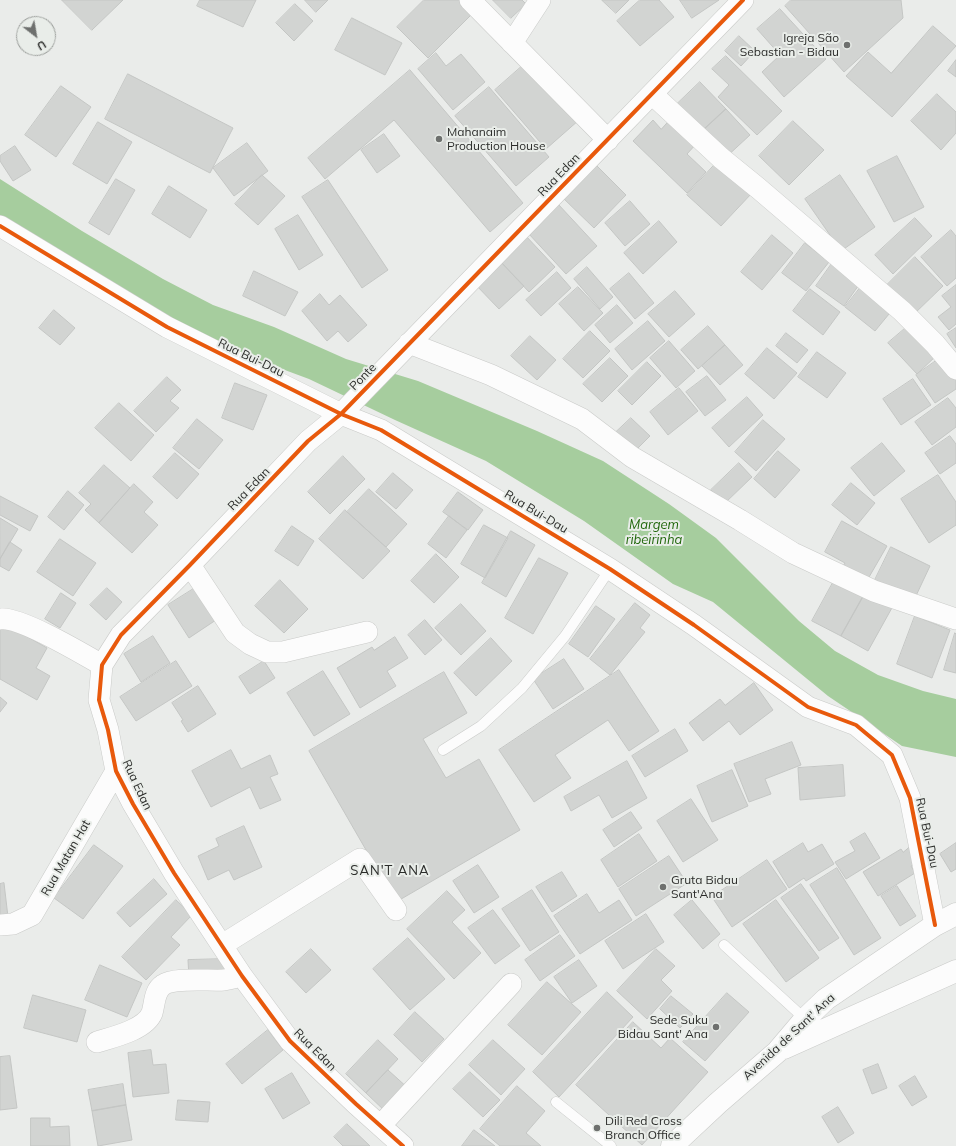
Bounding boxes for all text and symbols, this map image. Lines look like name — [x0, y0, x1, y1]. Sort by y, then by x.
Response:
north arrow — [16, 16, 56, 56]
place label: Igreja São Sebastian - Bidau — [740, 31, 839, 59]
text: U — [35, 37, 49, 54]
marker: Igreja São Sebastian - Bidau — [842, 40, 852, 50]
place label: Mahanaim Production House — [447, 125, 545, 153]
marker: Mahanaim Production House — [434, 134, 444, 144]
street label: Rua Edan — [535, 151, 583, 199]
street label: Rua Bui-Dau — [216, 336, 286, 380]
street label: Ponte — [347, 360, 379, 394]
street label: Rua Edan — [225, 465, 273, 513]
street label: Rua Bui-Dau — [502, 487, 570, 537]
water label: Margem ribeirinha — [626, 517, 682, 548]
street label: Rua Edan — [119, 757, 155, 813]
street label: Rua Bui-Dau — [913, 796, 941, 870]
street label: Rua Matan Hat — [38, 818, 94, 898]
district label: SAN'T ANA — [350, 863, 430, 879]
place label: Gruta Bidau Sant'Ana — [671, 873, 738, 901]
marker: Gruta Bidau Sant'Ana — [658, 882, 668, 892]
street label: Avenida de Sant' Ana — [740, 991, 838, 1083]
place label: Sede Suku Bidau Sant' Ana — [618, 1013, 708, 1041]
marker: Sede Suku Bidau Sant' Ana — [711, 1022, 721, 1032]
street label: Rua Edan — [291, 1026, 339, 1074]
place label: Dili Red Cross Branch Office — [605, 1114, 682, 1142]
marker: Dili Red Cross Branch Office — [592, 1123, 602, 1133]

